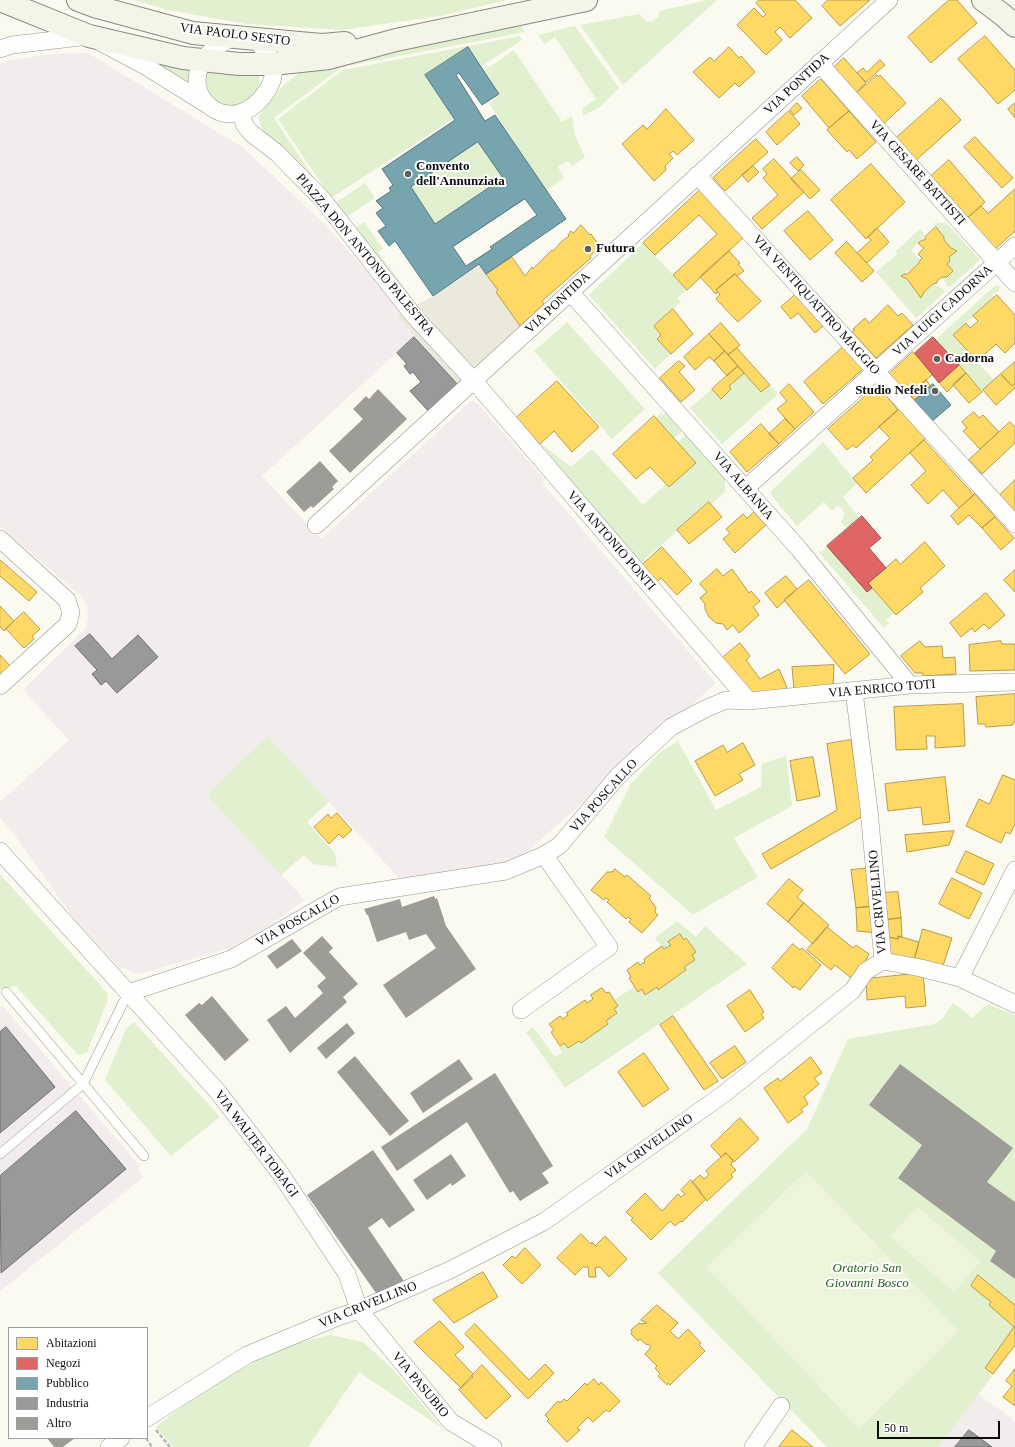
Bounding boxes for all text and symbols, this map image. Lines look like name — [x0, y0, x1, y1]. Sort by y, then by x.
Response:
street label: VIA PAOLO SESTO — [179, 20, 291, 50]
street label: VIA PONTIDA — [761, 50, 833, 118]
street label: VIA CESARE BATTISTI — [866, 117, 968, 229]
place label: Convento dell'Annunziata — [416, 159, 505, 190]
marker: Convento dell'Annunziata — [403, 169, 413, 179]
street label: PIAZZA DON ANTONIO PALESTRA — [292, 170, 438, 340]
street label: VIA VENTIQUATTRO MAGGIO — [749, 232, 883, 378]
place label: Futura — [596, 241, 635, 257]
marker: Futura — [583, 244, 593, 254]
street label: VIA LUIGI CADORNA — [890, 262, 996, 360]
street label: VIA PONTIDA — [522, 269, 594, 337]
place label: Cadorna — [945, 351, 994, 367]
marker: Cadorna — [932, 354, 942, 364]
place label: Studio Nefeli — [855, 383, 927, 399]
marker: Studio Nefeli — [930, 386, 940, 396]
street label: VIA ALBANIA — [709, 449, 777, 523]
street label: VIA ANTONIO PONTI — [564, 488, 658, 594]
street label: VIA ENRICO TOTI — [828, 677, 936, 701]
street label: VIA POSCALLO — [567, 756, 641, 836]
street label: VIA CRIVELLINO — [866, 849, 890, 955]
street label: VIA POSCALLO — [253, 892, 343, 950]
street label: VIA WALTER TOBAGI — [211, 1087, 301, 1201]
street label: VIA CRIVELLINO — [602, 1111, 696, 1183]
park label: Oratorio San Giovanni Bosco — [825, 1261, 909, 1292]
street label: VIA CRIVELLINO — [317, 1278, 419, 1332]
legend — [8, 1327, 148, 1439]
text: Abitazioni — [46, 1336, 97, 1350]
street label: VIA PASUBIO — [388, 1349, 452, 1421]
text: Negozi — [46, 1356, 81, 1370]
text: Pubblico — [46, 1376, 89, 1390]
text: Industria — [46, 1396, 89, 1410]
scale bar — [879, 1413, 1002, 1439]
text: Altro — [46, 1416, 71, 1430]
text: 50 m — [884, 1421, 908, 1435]

